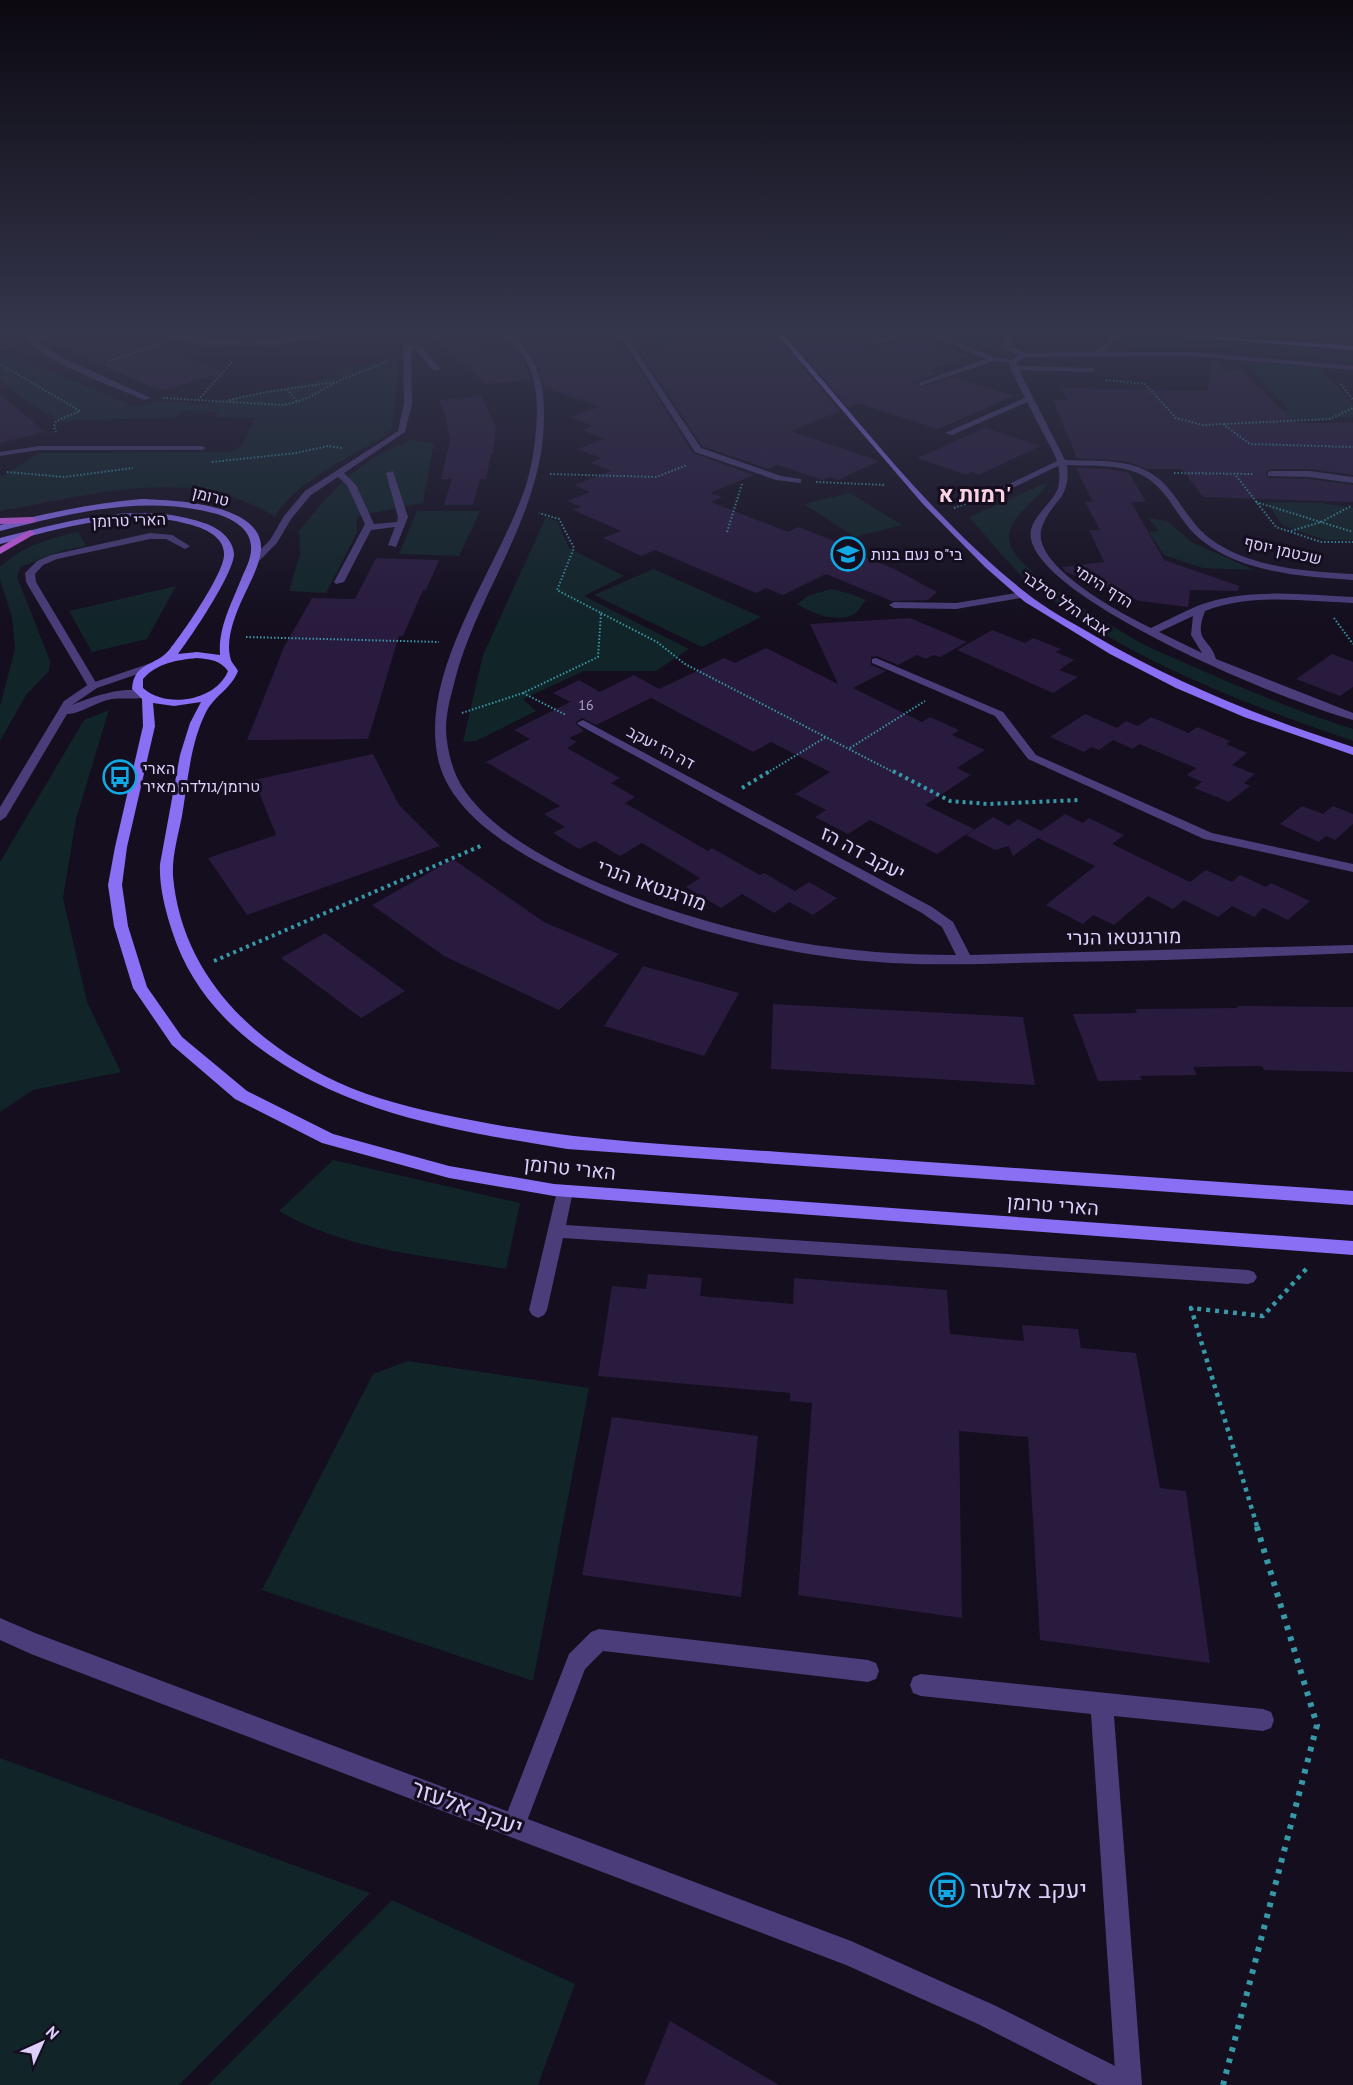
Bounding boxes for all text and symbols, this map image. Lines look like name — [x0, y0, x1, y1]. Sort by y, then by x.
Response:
district label: רמות א' — [939, 480, 1011, 508]
street label: טרומן — [191, 482, 231, 510]
street label: הארי טרומן — [92, 509, 166, 531]
street label: שכטמן יוסף — [1242, 531, 1324, 569]
school or university icon: בי"ס נעם בנות — [830, 536, 866, 572]
place label: בי"ס נעם בנות — [871, 544, 963, 564]
street label: הדף היומי — [1071, 560, 1137, 612]
street label: אבא הלל סילבר — [1018, 566, 1114, 640]
house number: 16 — [578, 696, 594, 714]
street label: דה הז יעקב — [624, 721, 698, 773]
place label: הארי טרומן/גולדה מאיר — [143, 758, 260, 796]
bus stop icon: הארי טרומן/גולדה מאיר — [102, 759, 138, 795]
street label: יעקב דה הז — [816, 820, 910, 886]
street label: מורגנטאו הנרי — [594, 853, 710, 917]
street label: מורגנטאו הנרי — [1066, 923, 1182, 951]
street label: הארי טרומן — [523, 1150, 617, 1186]
street label: הארי טרומן — [1006, 1189, 1100, 1221]
street label: יעקב אלעזר — [407, 1772, 527, 1843]
bus stop icon: יעקב אלעזר — [929, 1872, 965, 1908]
place label: יעקב אלעזר — [970, 1874, 1087, 1905]
north arrow — [12, 2013, 72, 2073]
text: N — [42, 2022, 63, 2043]

